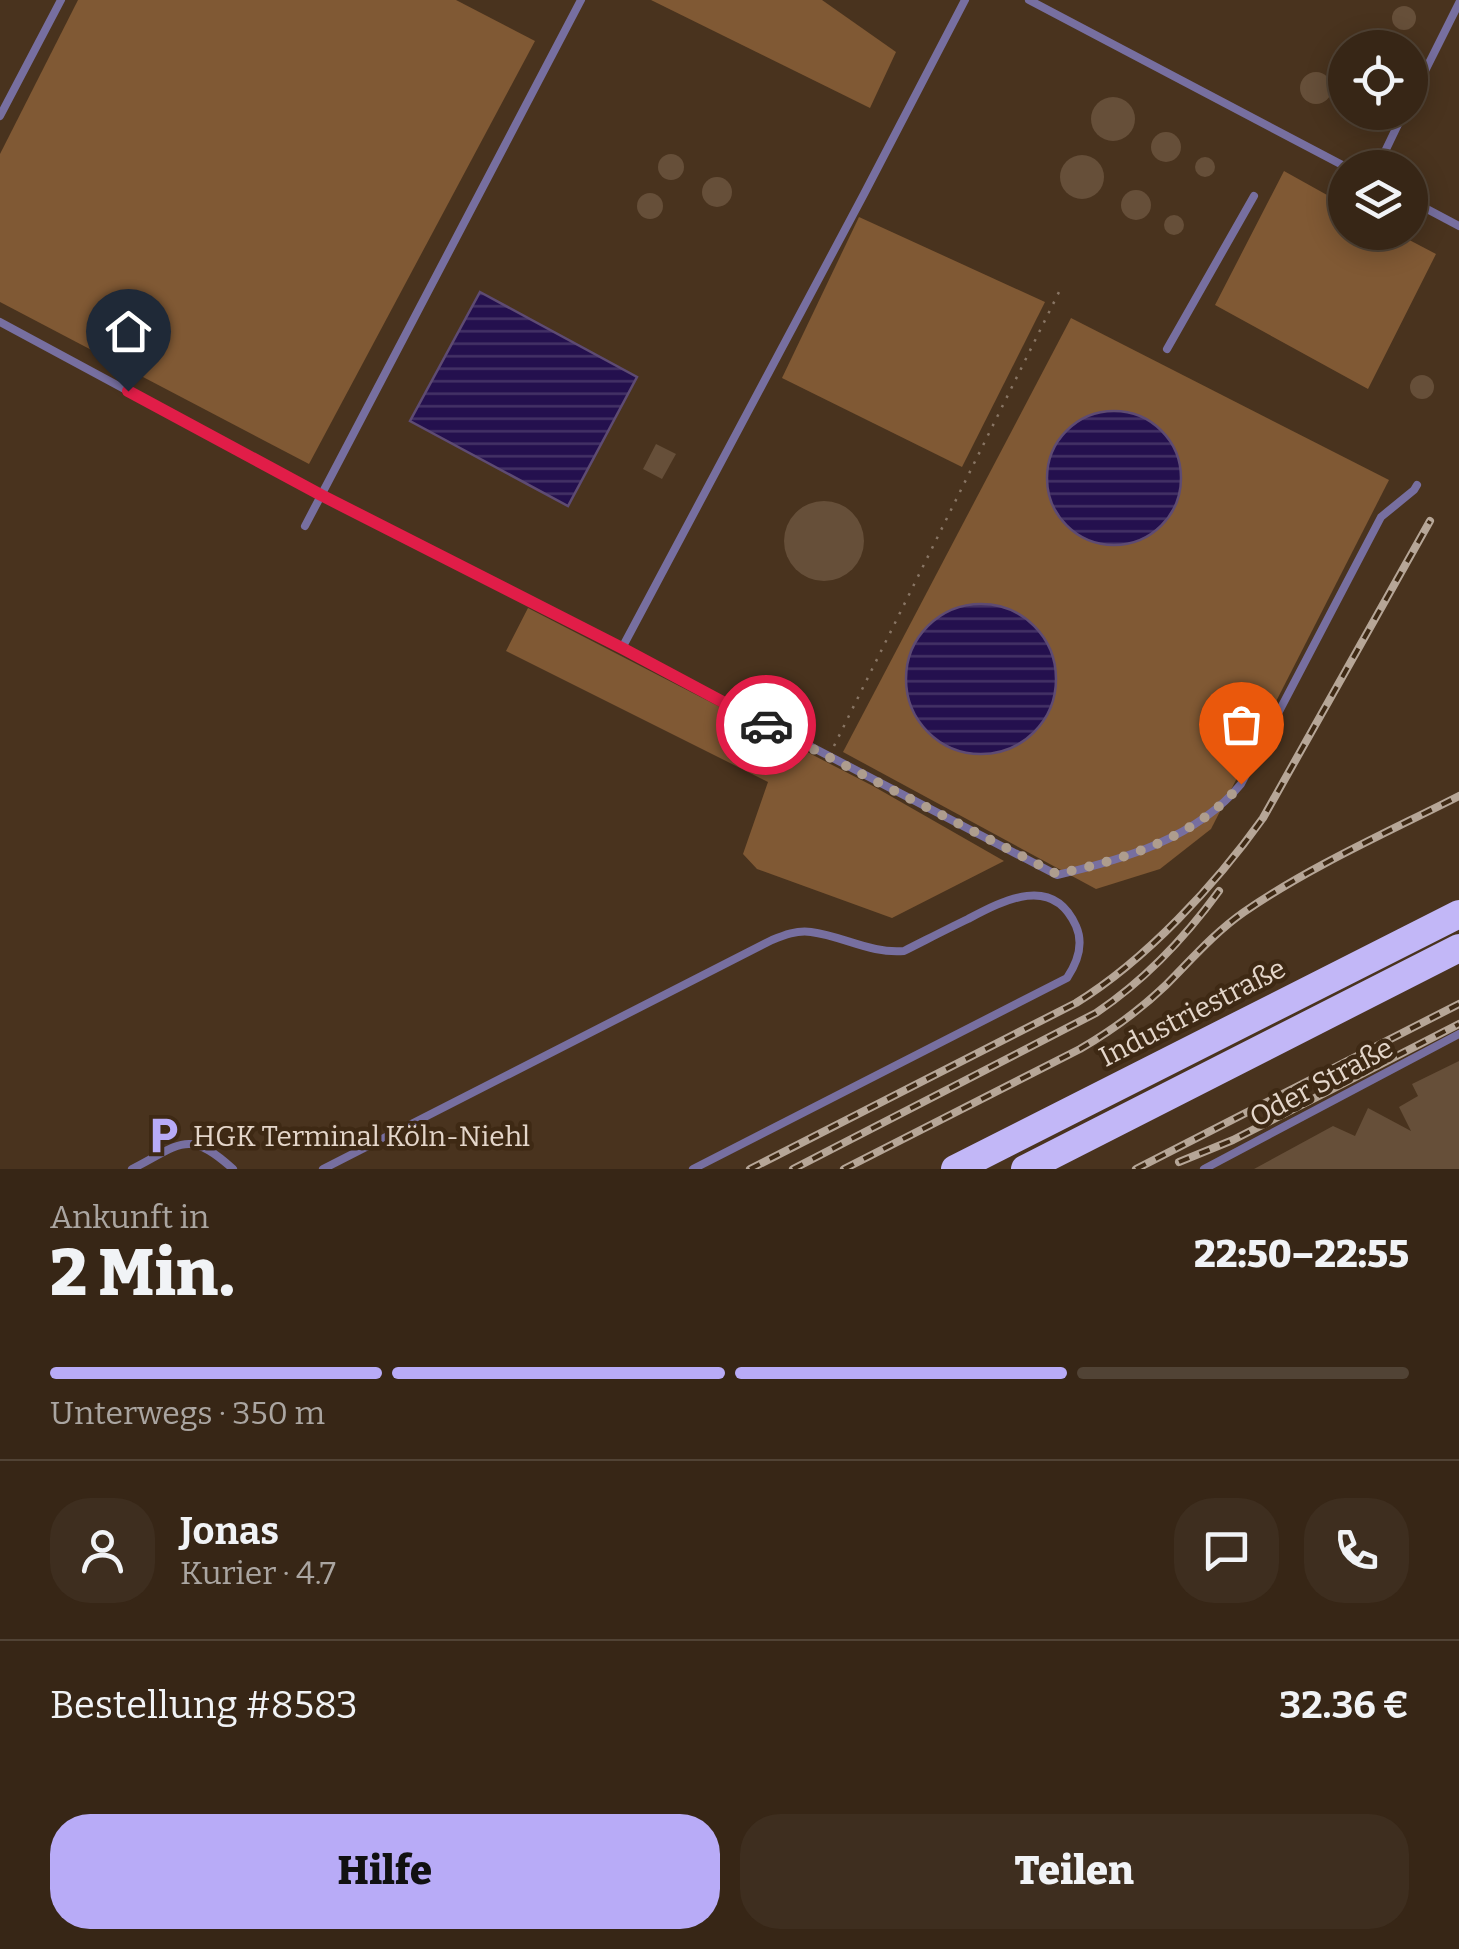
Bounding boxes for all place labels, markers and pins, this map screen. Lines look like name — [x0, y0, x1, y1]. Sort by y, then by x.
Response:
pin — [86, 289, 171, 392]
pin — [1199, 682, 1284, 785]
parking icon: HGK Terminal Köln-Niehl — [142, 1115, 184, 1157]
place label: HGK Terminal Köln-Niehl — [193, 1120, 530, 1153]

